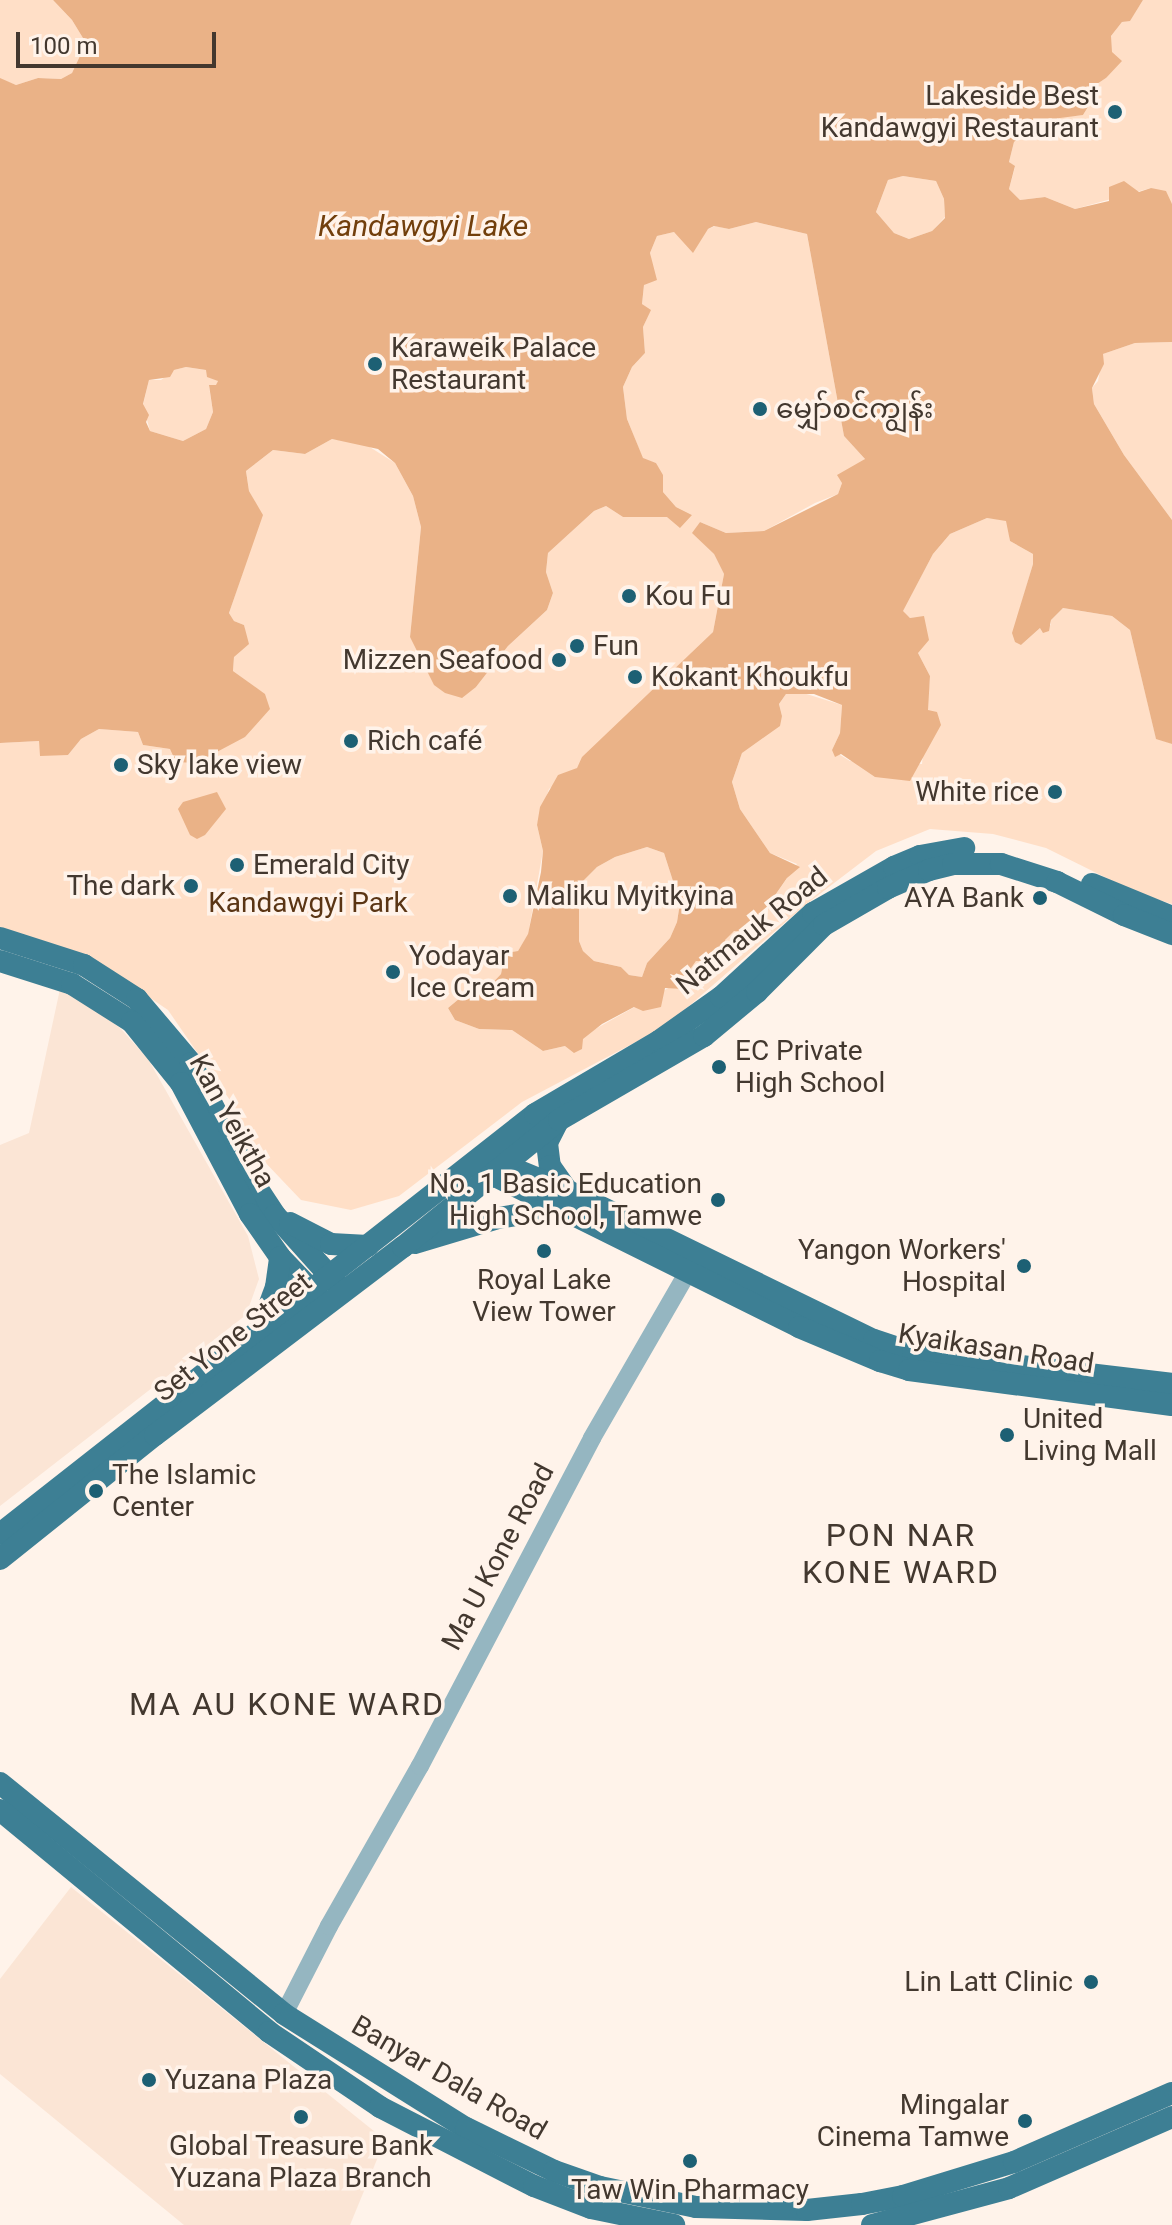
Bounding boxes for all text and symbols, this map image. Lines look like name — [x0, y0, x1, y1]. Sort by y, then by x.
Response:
scale bar — [20, 16, 220, 66]
text: 100 m — [30, 32, 97, 60]
place label: Lakeside Best Kandawgyi Restaurant — [821, 79, 1099, 145]
marker: Lakeside Best Kandawgyi Restaurant — [1106, 103, 1124, 121]
water label: Kandawgyi Lake — [318, 208, 528, 244]
place label: Karaweik Palace Restaurant — [391, 331, 596, 397]
marker: Karaweik Palace Restaurant — [366, 355, 384, 373]
place label: မျှော်စင်ကျွန်း — [776, 392, 934, 426]
marker: မျှော်စင်ကျွန်း — [751, 400, 769, 418]
place label: Kou Fu — [645, 579, 731, 613]
marker: Kou Fu — [620, 587, 638, 605]
place label: Fun — [593, 629, 639, 663]
marker: Fun — [568, 637, 586, 655]
place label: Mizzen Seafood — [343, 643, 543, 677]
marker: Mizzen Seafood — [550, 651, 568, 669]
place label: Kokant Khoukfu — [651, 660, 849, 694]
marker: Kokant Khoukfu — [626, 668, 644, 686]
place label: Rich café — [367, 724, 482, 758]
marker: Rich café — [342, 732, 360, 750]
place label: Sky lake view — [137, 748, 302, 782]
marker: Sky lake view — [112, 756, 130, 774]
place label: White rice — [915, 775, 1039, 809]
marker: White rice — [1046, 783, 1064, 801]
place label: Emerald City — [253, 848, 409, 882]
marker: Emerald City — [228, 856, 246, 874]
street label: Natmauk Road — [670, 860, 834, 1002]
place label: The dark — [66, 869, 175, 903]
marker: The dark — [182, 877, 200, 895]
place label: Maliku Myitkyina — [526, 879, 734, 913]
place label: AYA Bank — [904, 881, 1024, 915]
park label: Kandawgyi Park — [208, 886, 408, 920]
marker: Maliku Myitkyina — [501, 887, 519, 905]
marker: AYA Bank — [1031, 889, 1049, 907]
place label: Yodayar Ice Cream — [409, 939, 535, 1005]
marker: Yodayar Ice Cream — [384, 963, 402, 981]
place label: EC Private High School — [735, 1034, 885, 1100]
street label: Kan Yeiktha — [182, 1049, 282, 1193]
marker: EC Private High School — [710, 1058, 728, 1076]
place label: No. 1 Basic Education High School, Tamwe — [429, 1167, 702, 1233]
marker: No. 1 Basic Education High School, Tamwe — [709, 1191, 727, 1209]
place label: Yangon Workers' Hospital — [798, 1233, 1006, 1299]
marker: Royal Lake View Tower — [535, 1242, 553, 1260]
marker: Yangon Workers' Hospital — [1013, 1255, 1035, 1277]
place label: Royal Lake View Tower — [472, 1263, 616, 1329]
street label: Set Yone Street — [148, 1265, 318, 1409]
street label: Kyaikasan Road — [896, 1317, 1096, 1381]
place label: United Living Mall — [1023, 1402, 1157, 1468]
marker: United Living Mall — [998, 1426, 1016, 1444]
place label: The Islamic Center — [112, 1458, 256, 1524]
street label: Ma U Kone Road — [435, 1458, 561, 1656]
marker: The Islamic Center — [87, 1482, 105, 1500]
district label: PON NAR KONE WARD — [802, 1517, 1000, 1592]
district label: MA AU KONE WARD — [129, 1685, 445, 1723]
place label: Lin Latt Clinic — [904, 1965, 1073, 1999]
marker: Lin Latt Clinic — [1080, 1971, 1102, 1993]
street label: Banyar Dala Road — [345, 2009, 553, 2147]
place label: Yuzana Plaza — [165, 2063, 332, 2097]
marker: Yuzana Plaza — [140, 2071, 158, 2089]
place label: Mingalar Cinema Tamwe — [816, 2088, 1009, 2154]
marker: Global Treasure Bank Yuzana Plaza Branch — [292, 2108, 310, 2126]
marker: Mingalar Cinema Tamwe — [1016, 2112, 1034, 2130]
place label: Global Treasure Bank Yuzana Plaza Branch — [169, 2129, 433, 2195]
marker: Taw Win Pharmacy — [681, 2152, 699, 2170]
place label: Taw Win Pharmacy — [571, 2173, 809, 2207]

